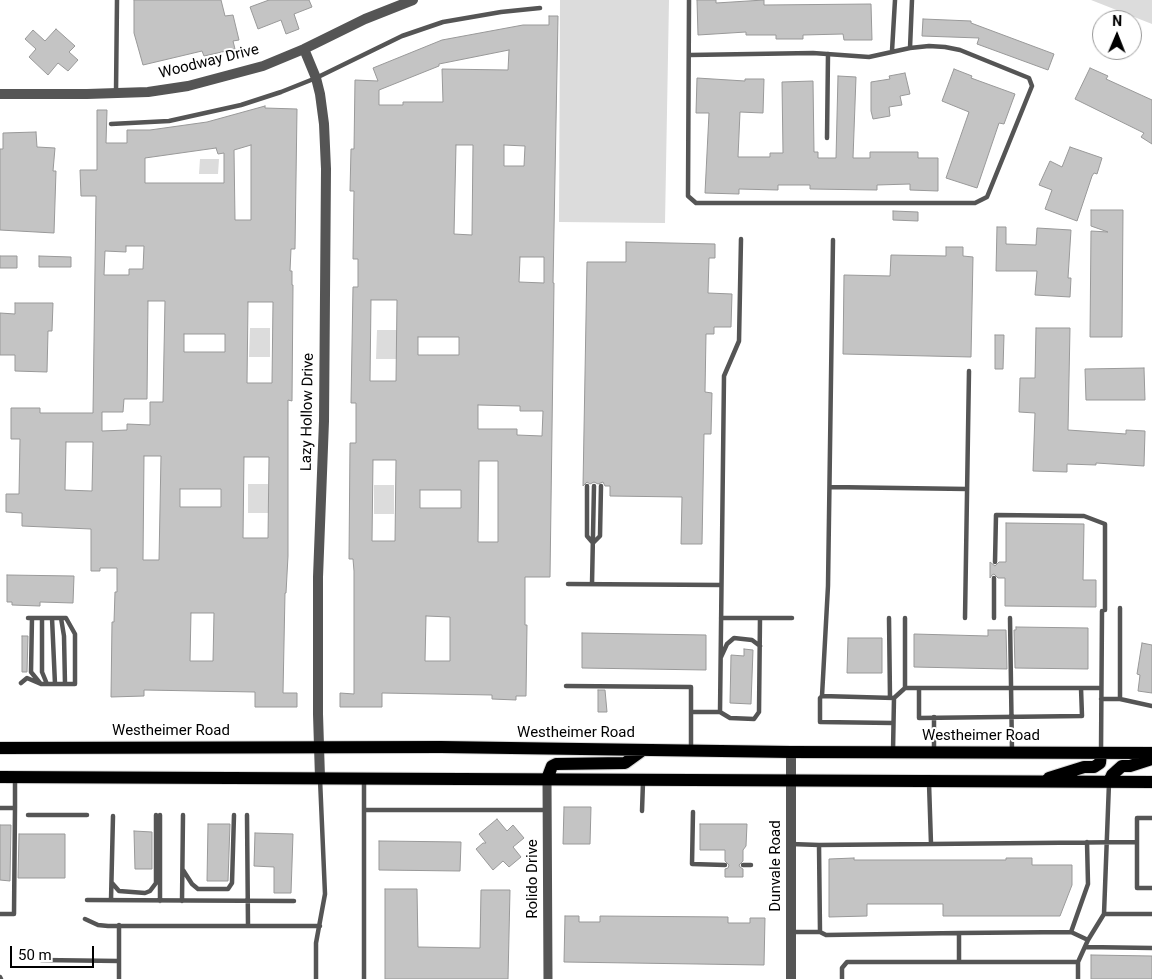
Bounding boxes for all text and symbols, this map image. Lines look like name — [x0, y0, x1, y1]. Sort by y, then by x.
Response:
north arrow — [1092, 10, 1142, 60]
text: N — [1112, 13, 1122, 29]
street label: Woodway Drive — [157, 41, 261, 83]
street label: Lazy Hollow Drive — [298, 353, 318, 471]
street label: Westheimer Road — [112, 722, 230, 740]
street label: Westheimer Road — [517, 724, 635, 742]
street label: Westheimer Road — [922, 727, 1040, 745]
street label: Dunvale Road — [767, 820, 785, 912]
street label: Rolido Drive — [524, 839, 542, 919]
scale bar — [12, 936, 96, 968]
text: 50 m — [18, 946, 52, 964]

